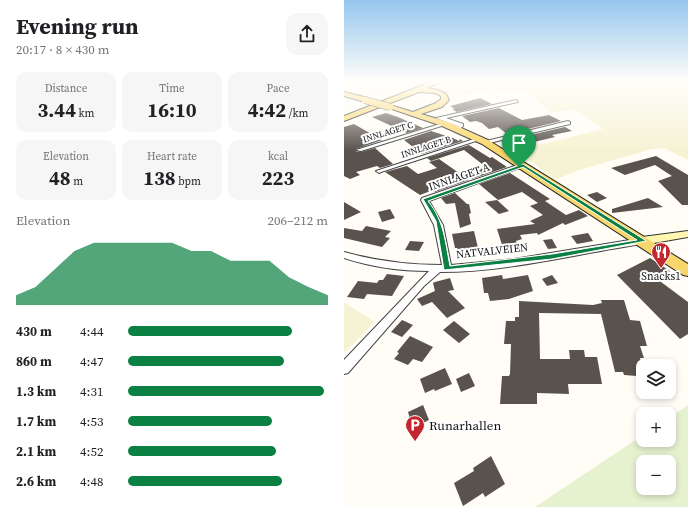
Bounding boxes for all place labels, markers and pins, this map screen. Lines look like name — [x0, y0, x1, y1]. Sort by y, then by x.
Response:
pin — [502, 126, 536, 167]
restaurant icon: Snacks1 — [650, 241, 672, 269]
place label: Snacks1 — [641, 269, 681, 284]
parking icon: Runarhallen — [404, 414, 426, 442]
place label: Runarhallen — [429, 417, 501, 434]

